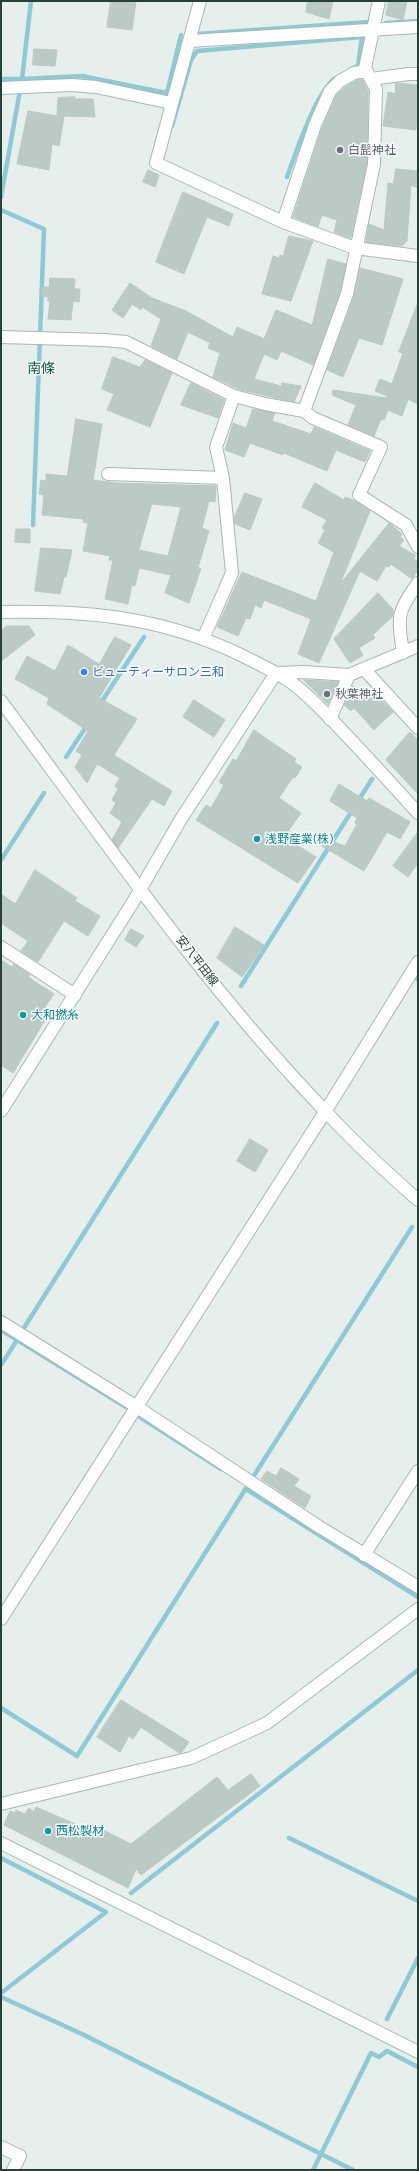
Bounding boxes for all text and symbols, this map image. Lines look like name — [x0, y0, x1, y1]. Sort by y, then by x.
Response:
place label: 白髭神社 — [348, 143, 396, 157]
marker: 白髭神社 — [335, 145, 345, 155]
district label: 南條 — [27, 361, 55, 377]
place label: ビューティーサロン三和 — [92, 665, 224, 679]
marker: ビューティーサロン三和 — [79, 667, 89, 677]
place label: 秋葉神社 — [335, 687, 383, 701]
marker: 秋葉神社 — [322, 689, 332, 699]
place label: 浅野産業(株) — [265, 832, 333, 846]
marker: 浅野産業(株) — [252, 834, 262, 844]
street label: 安八平田線 — [173, 933, 221, 989]
place label: 大和撚糸 — [31, 1008, 79, 1022]
marker: 大和撚糸 — [18, 1010, 28, 1020]
place label: 西松製材 — [56, 1824, 104, 1838]
marker: 西松製材 — [43, 1826, 53, 1836]

